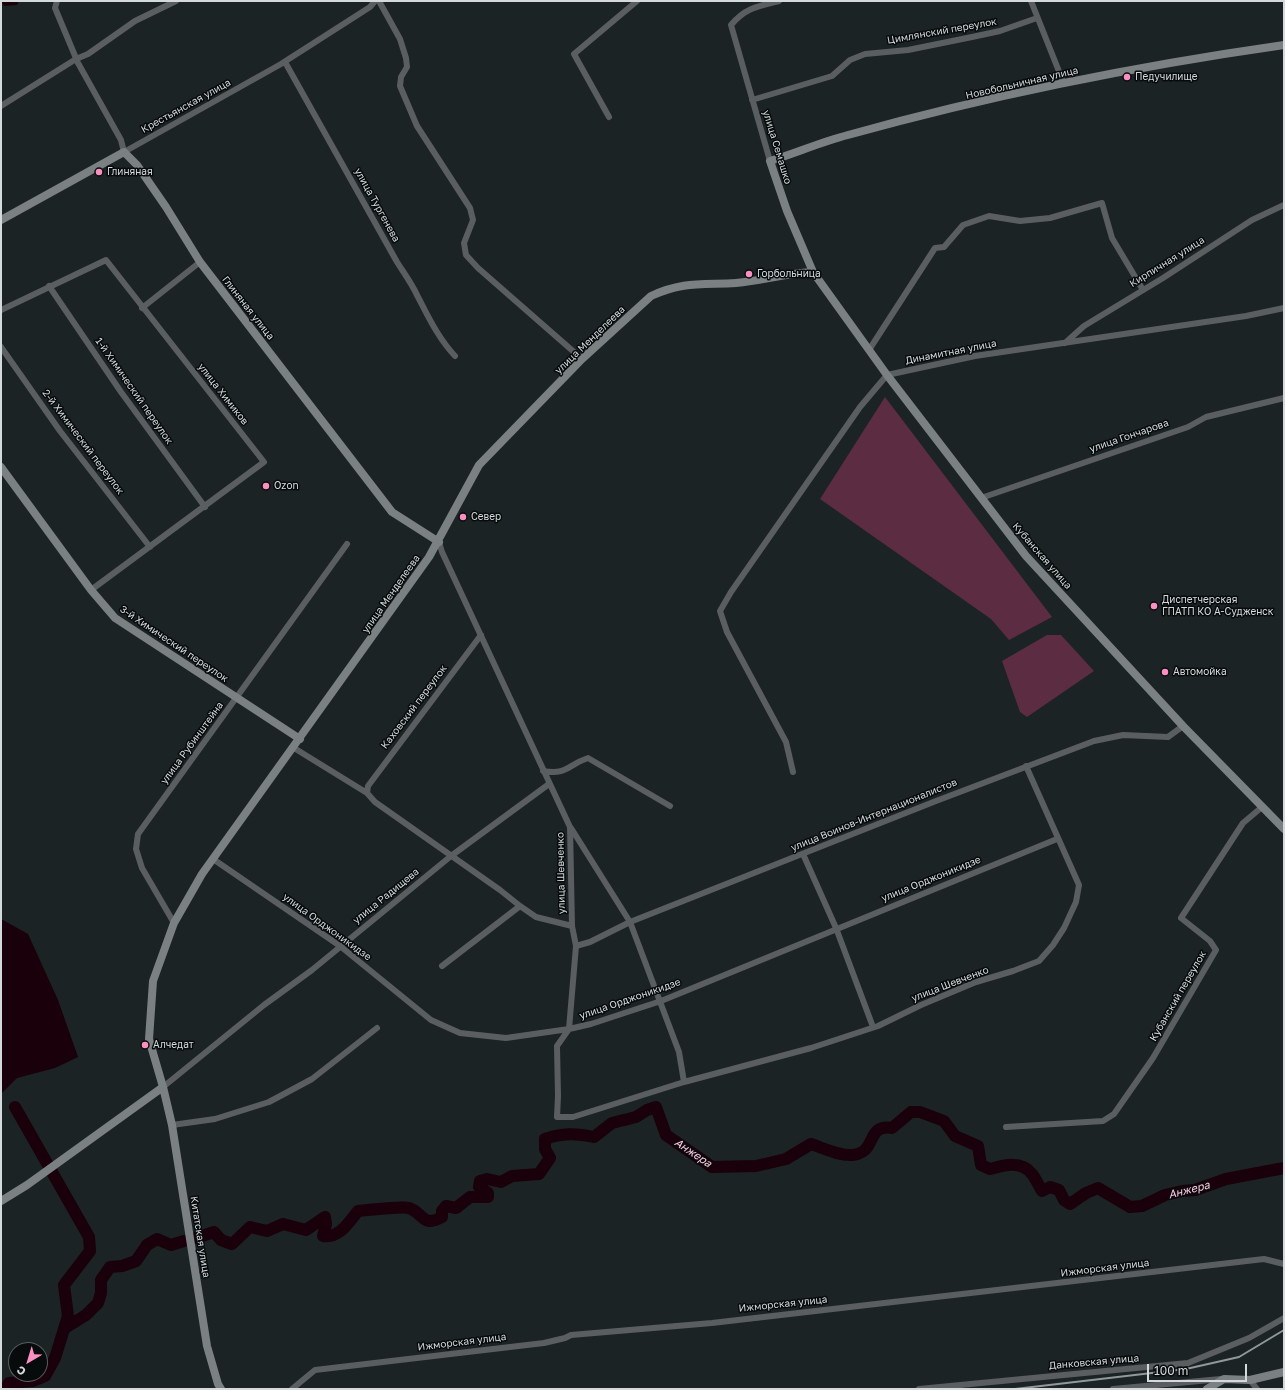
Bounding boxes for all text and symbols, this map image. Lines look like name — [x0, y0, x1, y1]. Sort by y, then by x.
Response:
street label: Цимлянский переулок — [886, 15, 998, 47]
street label: Новобольничная улица — [965, 64, 1079, 102]
place label: Педучилище — [1135, 71, 1198, 83]
marker: Педучилище — [1122, 72, 1132, 82]
street label: Крестьянская улица — [139, 76, 233, 136]
street label: улица Семашко — [760, 108, 794, 186]
place label: Глиняная — [107, 166, 153, 178]
street label: улица Тургенева — [352, 166, 402, 244]
marker: Глиняная — [94, 167, 104, 177]
street label: Кирпичная улица — [1127, 234, 1207, 290]
place label: Горбольница — [757, 268, 821, 280]
marker: Горбольница — [744, 269, 754, 279]
street label: Глиняная улица — [219, 274, 277, 342]
street label: улица Менделеева — [552, 303, 628, 377]
street label: 1-й Химический переулок — [93, 336, 175, 446]
street label: Динамитная улица — [904, 337, 998, 367]
street label: улица Химиков — [195, 361, 251, 427]
street label: 2-й Химический переулок — [40, 387, 126, 497]
street label: улица Гончарова — [1088, 417, 1170, 455]
place label: Ozon — [274, 480, 299, 492]
marker: Ozon — [261, 481, 271, 491]
place label: Север — [471, 511, 501, 523]
marker: Север — [458, 512, 468, 522]
street label: Кубанская улица — [1010, 520, 1074, 592]
street label: улица Менделеева — [359, 553, 423, 635]
place label: Диспетчерская ГПАТП КО А-Судженск — [1162, 594, 1274, 618]
marker: Диспетчерская ГПАТП КО А-Судженск — [1149, 601, 1159, 611]
street label: 3-й Химический переулок — [118, 603, 230, 685]
street label: Каховский переулок — [379, 663, 449, 751]
place label: Автомойка — [1173, 666, 1227, 678]
marker: Автомойка — [1160, 667, 1170, 677]
street label: улица Рубинштейна — [158, 699, 226, 787]
street label: улица Воинов-Интернационалистов — [789, 776, 959, 854]
street label: улица Шевченко — [554, 832, 568, 914]
street label: улица Орджоникидзе — [879, 854, 983, 904]
street label: улица Радищева — [350, 866, 422, 926]
street label: улица Орджоникидзе — [280, 891, 374, 963]
street label: Кубанский переулок — [1147, 949, 1209, 1043]
street label: улица Шевченко — [910, 964, 990, 1004]
street label: улица Орджоникидзе — [578, 976, 682, 1022]
place label: Алчедат — [153, 1039, 194, 1051]
marker: Алчедат — [140, 1040, 150, 1050]
water label: Анжера — [672, 1136, 714, 1170]
water label: Анжера — [1167, 1179, 1211, 1201]
street label: Китатская улица — [188, 1195, 212, 1279]
street label: Ижморская улица — [1060, 1257, 1150, 1279]
street label: Ижморская улица — [738, 1293, 828, 1315]
street label: Ижморская улица — [417, 1331, 507, 1353]
north arrow — [8, 1342, 48, 1382]
street label: Данковская улица — [1048, 1352, 1140, 1372]
scale bar — [1149, 1356, 1249, 1382]
text: 100 m — [1154, 1363, 1188, 1378]
text: С — [14, 1364, 28, 1379]

